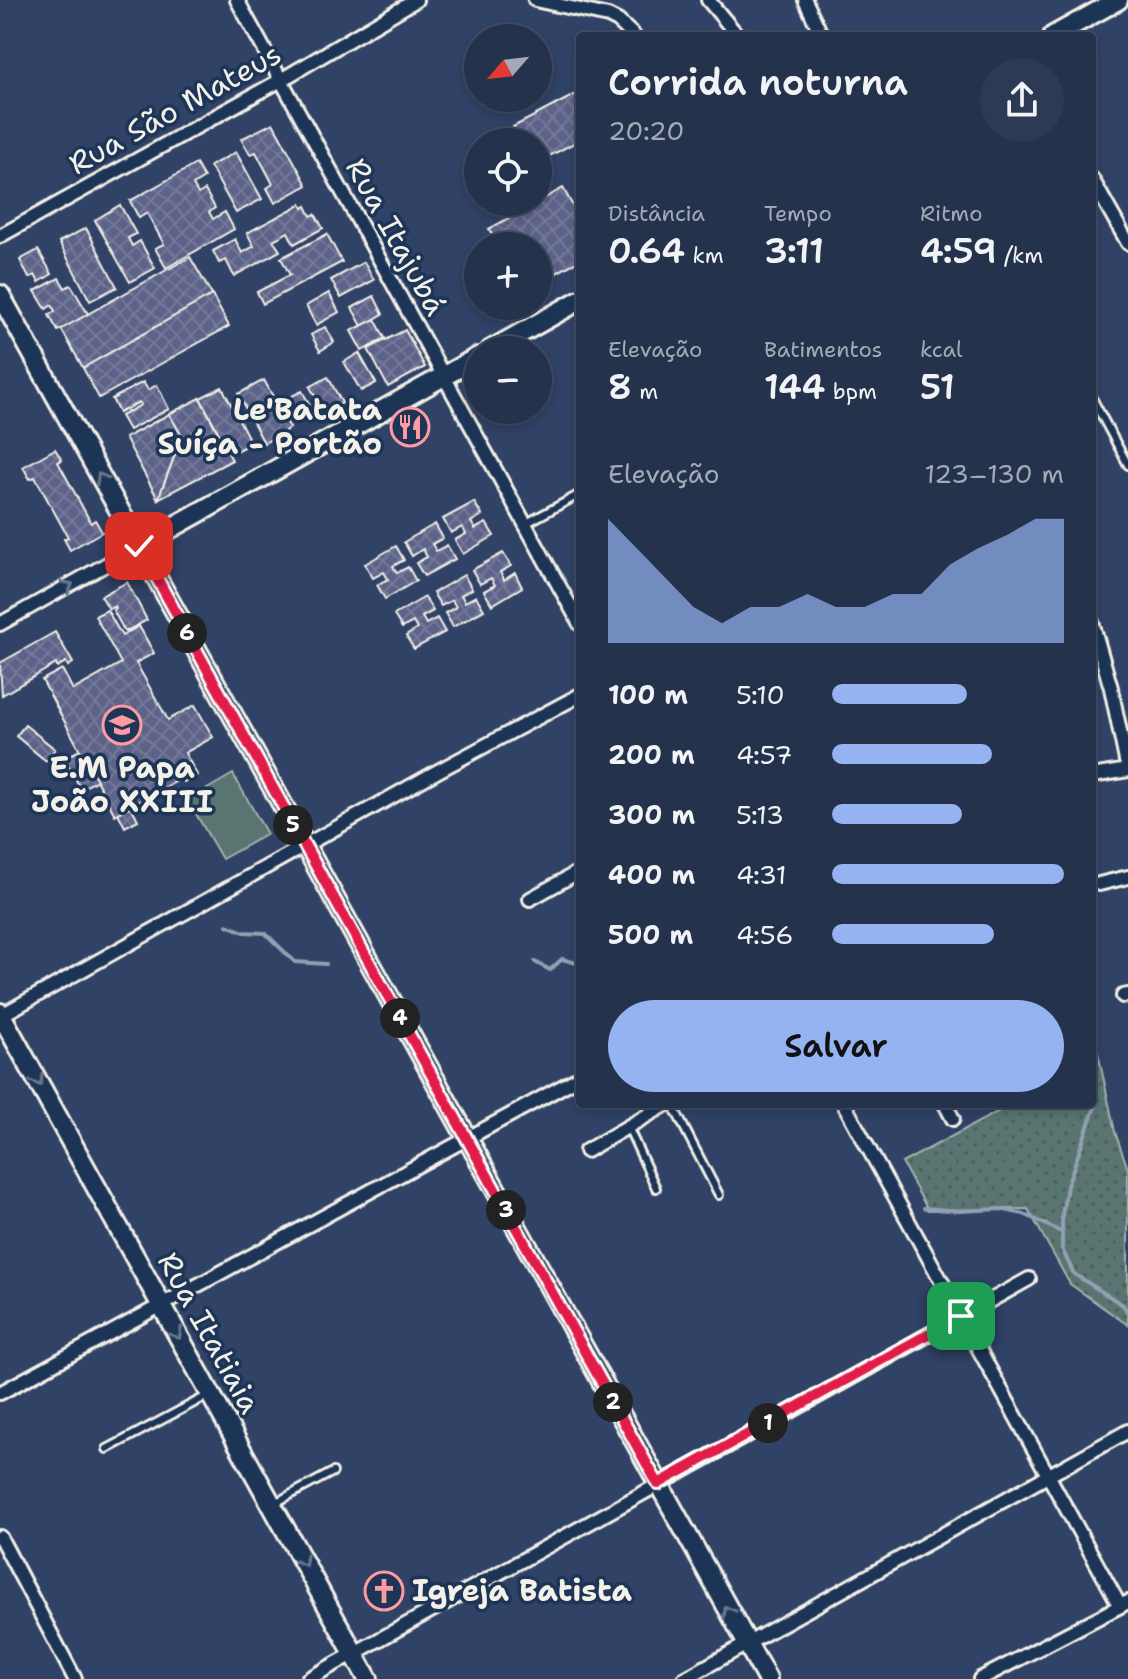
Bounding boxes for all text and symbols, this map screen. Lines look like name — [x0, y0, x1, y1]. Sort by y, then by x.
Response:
north arrow — [464, 24, 552, 112]
map controls — [464, 24, 552, 424]
street label: Rua São Mateus — [61, 33, 288, 184]
text: Corrida noturna — [608, 58, 908, 107]
button: share — [980, 58, 1064, 142]
text: 20:20 — [608, 113, 684, 148]
button: locate — [464, 128, 552, 216]
street label: Rua Itajubá — [336, 151, 457, 323]
text: Distância — [608, 199, 705, 228]
text: Tempo — [764, 199, 832, 228]
text: Ritmo — [920, 199, 983, 228]
text: 0.64 — [608, 228, 685, 274]
text: 3:11 — [764, 228, 824, 274]
text: 4:59 — [920, 228, 996, 274]
button: + — [464, 232, 552, 320]
text: km — [685, 241, 724, 270]
text: /km — [996, 241, 1043, 270]
text: Elevação — [608, 335, 702, 364]
text: Batimentos — [764, 335, 882, 364]
text: kcal — [920, 335, 963, 364]
button: − — [464, 336, 552, 424]
text: 8 — [608, 364, 632, 410]
text: 144 — [764, 364, 825, 410]
text: 51 — [920, 364, 955, 410]
text: m — [632, 377, 658, 406]
text: bpm — [825, 377, 877, 406]
place label: Le'Batata Suíça - Portão — [157, 389, 383, 464]
restaurant icon: Le'Batata Suíça - Portão — [389, 406, 431, 448]
text: Elevação — [608, 456, 719, 491]
text: 123–130 m — [924, 456, 1064, 491]
one-way arrow — [96, 472, 111, 486]
pin — [105, 512, 173, 580]
icon: check — [117, 524, 161, 568]
one-way arrow — [59, 580, 74, 596]
pin: 6 — [167, 613, 207, 653]
text: 6 — [179, 618, 195, 647]
text: 100 m — [608, 677, 688, 712]
text: 5:10 — [736, 677, 785, 712]
school or university icon: E.M Papa João XXIII — [101, 704, 143, 746]
text: 200 m — [608, 737, 695, 772]
text: 4:57 — [736, 737, 793, 772]
place label: E.M Papa João XXIII — [31, 747, 213, 822]
text: 300 m — [608, 797, 695, 832]
text: 5:13 — [736, 797, 784, 832]
pin: 5 — [273, 805, 313, 845]
text: 5 — [286, 810, 300, 839]
text: 400 m — [608, 857, 695, 892]
text: 4:31 — [736, 857, 787, 892]
text: 500 m — [608, 917, 693, 952]
text: 4:56 — [736, 917, 793, 952]
pin: 4 — [380, 998, 420, 1038]
button: Salvar — [608, 1000, 1064, 1092]
text: 4 — [392, 1003, 408, 1032]
one-way arrow — [28, 1073, 44, 1087]
pin: 3 — [486, 1190, 526, 1230]
text: 3 — [498, 1195, 514, 1224]
street label: Rua Itatiaia — [148, 1245, 271, 1421]
pin — [927, 1282, 995, 1350]
icon: arrive — [939, 1294, 983, 1338]
one-way arrow — [167, 1325, 183, 1339]
pin: 2 — [593, 1382, 633, 1422]
text: 2 — [605, 1387, 621, 1416]
pin: 1 — [748, 1403, 788, 1443]
text: 1 — [763, 1408, 773, 1437]
one-way arrow — [293, 1552, 309, 1567]
church icon: Igreja Batista — [363, 1570, 405, 1612]
place label: Igreja Batista — [412, 1570, 632, 1611]
one-way arrow — [722, 1605, 738, 1620]

